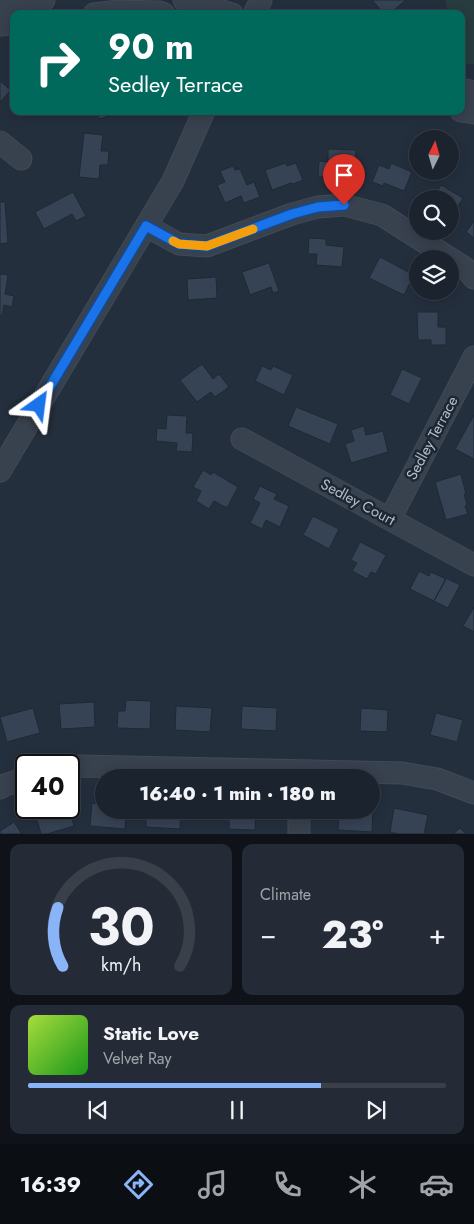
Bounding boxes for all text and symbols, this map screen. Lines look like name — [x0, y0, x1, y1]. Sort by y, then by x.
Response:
text: 90 m — [108, 22, 194, 72]
icon: right — [25, 30, 90, 95]
text: Sedley Terrace — [108, 68, 243, 100]
north arrow — [409, 130, 459, 180]
map controls — [409, 130, 459, 300]
pin — [323, 154, 365, 205]
icon: arrive — [330, 161, 358, 189]
button: search — [409, 190, 459, 240]
button: layers — [409, 250, 459, 300]
position arrow — [12, 378, 64, 430]
street label: Sedley Terrace — [401, 392, 463, 484]
street label: Sedley Court — [317, 473, 400, 531]
speed limit sign: 40 — [15, 754, 80, 819]
text: 16:40 · 1 min · 180 m — [139, 780, 336, 807]
text: Climate — [260, 883, 311, 906]
text: 30 — [88, 889, 154, 965]
text: 23° — [322, 907, 384, 962]
text: − — [260, 914, 277, 955]
text: + — [429, 914, 446, 955]
text: km/h — [101, 952, 141, 978]
text: Static Love — [103, 1020, 199, 1047]
text: Velvet Ray — [103, 1047, 172, 1070]
icon: previous — [84, 1096, 112, 1124]
icon: pause — [223, 1096, 251, 1124]
icon: next — [362, 1096, 390, 1124]
icon: directions — [121, 1167, 156, 1202]
icon: music — [195, 1167, 230, 1202]
icon: phone — [270, 1167, 305, 1202]
icon: climate — [345, 1167, 380, 1202]
icon: car — [419, 1167, 454, 1202]
text: 16:39 — [20, 1168, 81, 1200]

